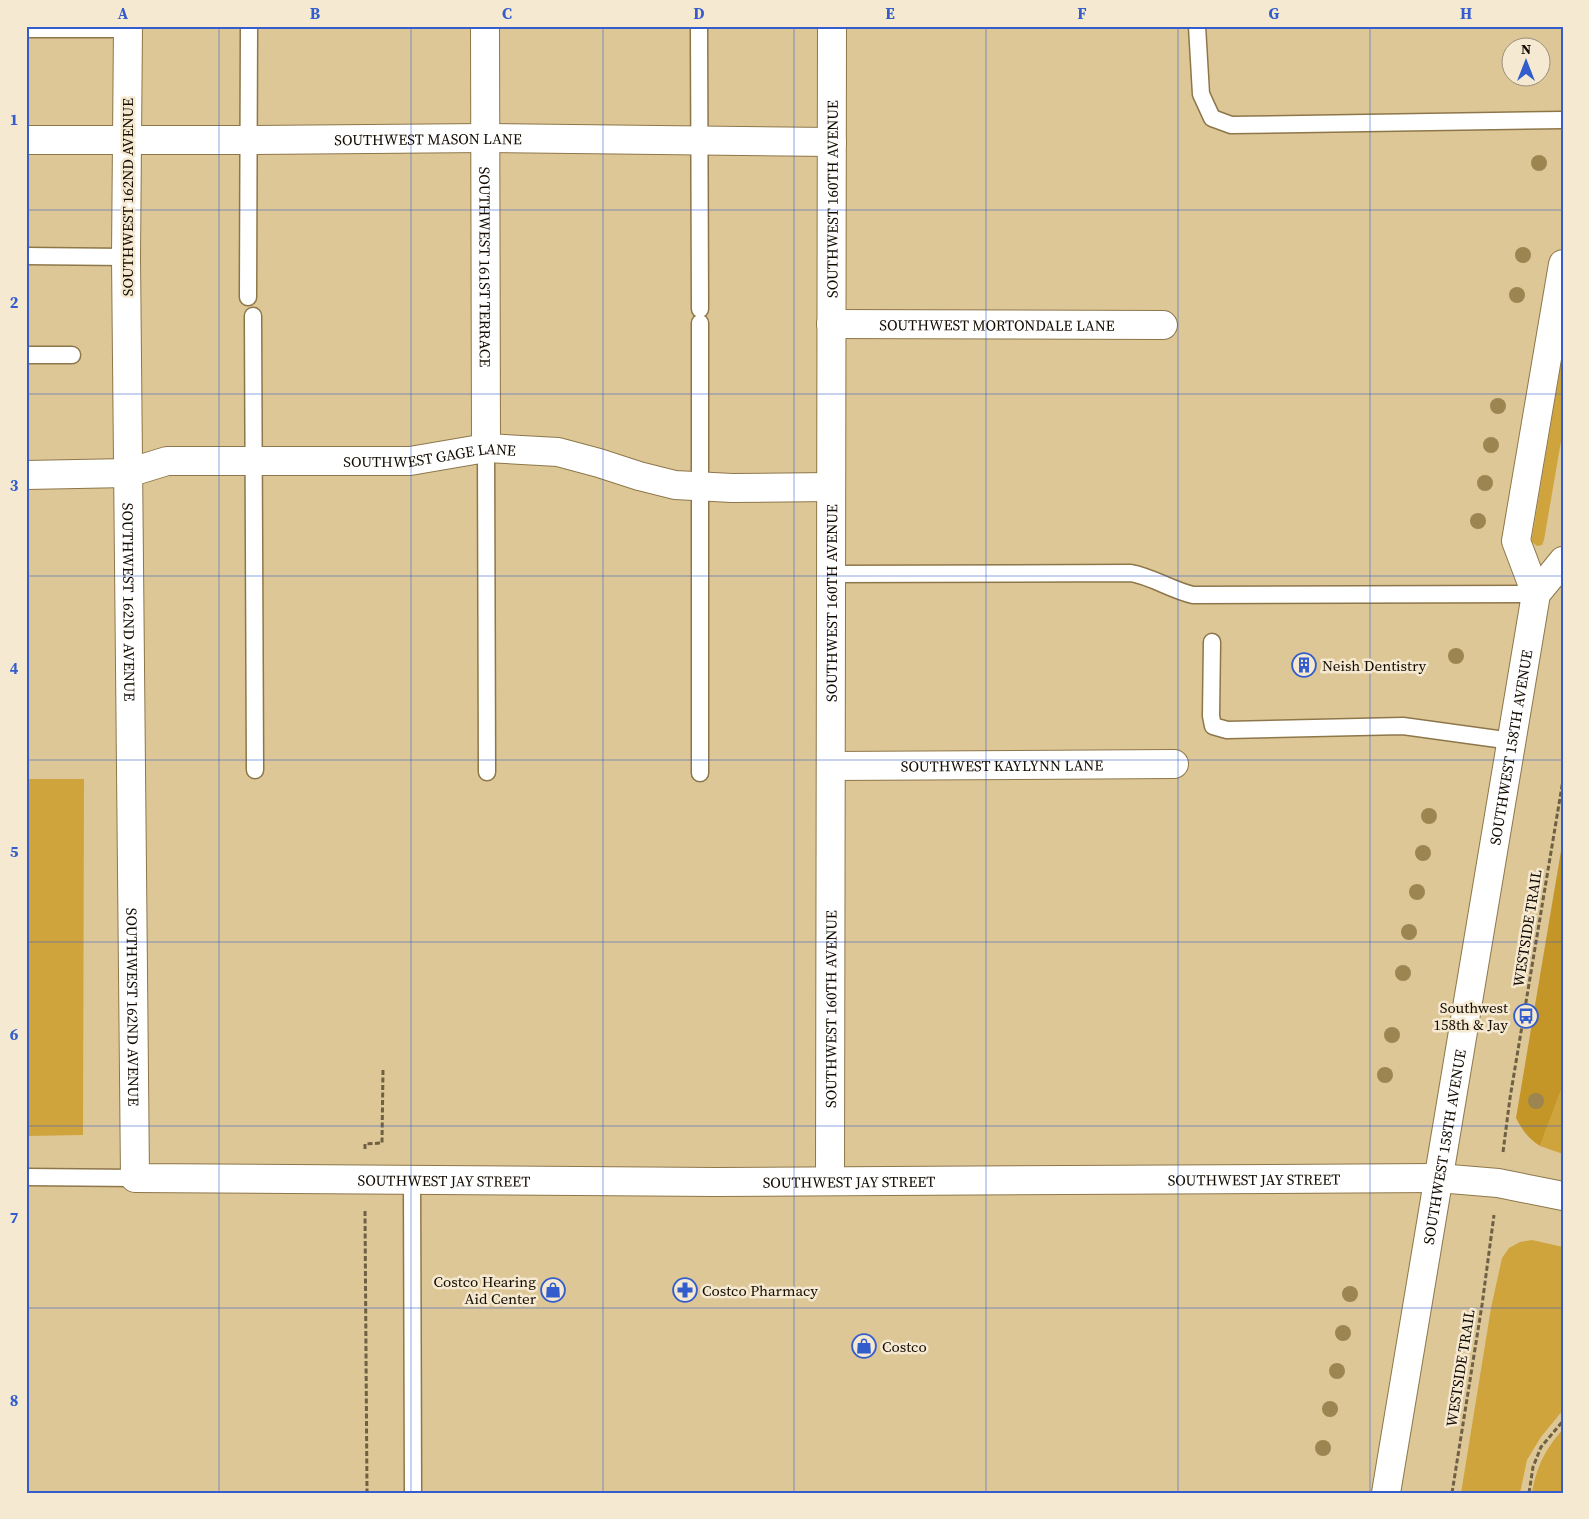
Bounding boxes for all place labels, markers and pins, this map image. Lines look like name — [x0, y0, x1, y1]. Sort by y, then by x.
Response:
building icon: Neish Dentistry — [1291, 652, 1317, 678]
place label: Neish Dentistry — [1322, 655, 1426, 676]
place label: Southwest 158th & Jay — [1433, 997, 1508, 1035]
bus stop icon: Southwest 158th & Jay — [1513, 1003, 1539, 1029]
place label: Costco Hearing Aid Center — [434, 1271, 537, 1309]
shop icon: Costco Hearing Aid Center — [540, 1277, 566, 1303]
pharmacy icon: Costco Pharmacy — [672, 1277, 698, 1303]
place label: Costco Pharmacy — [702, 1280, 818, 1301]
shop icon: Costco — [851, 1333, 877, 1359]
place label: Costco — [882, 1336, 927, 1357]

